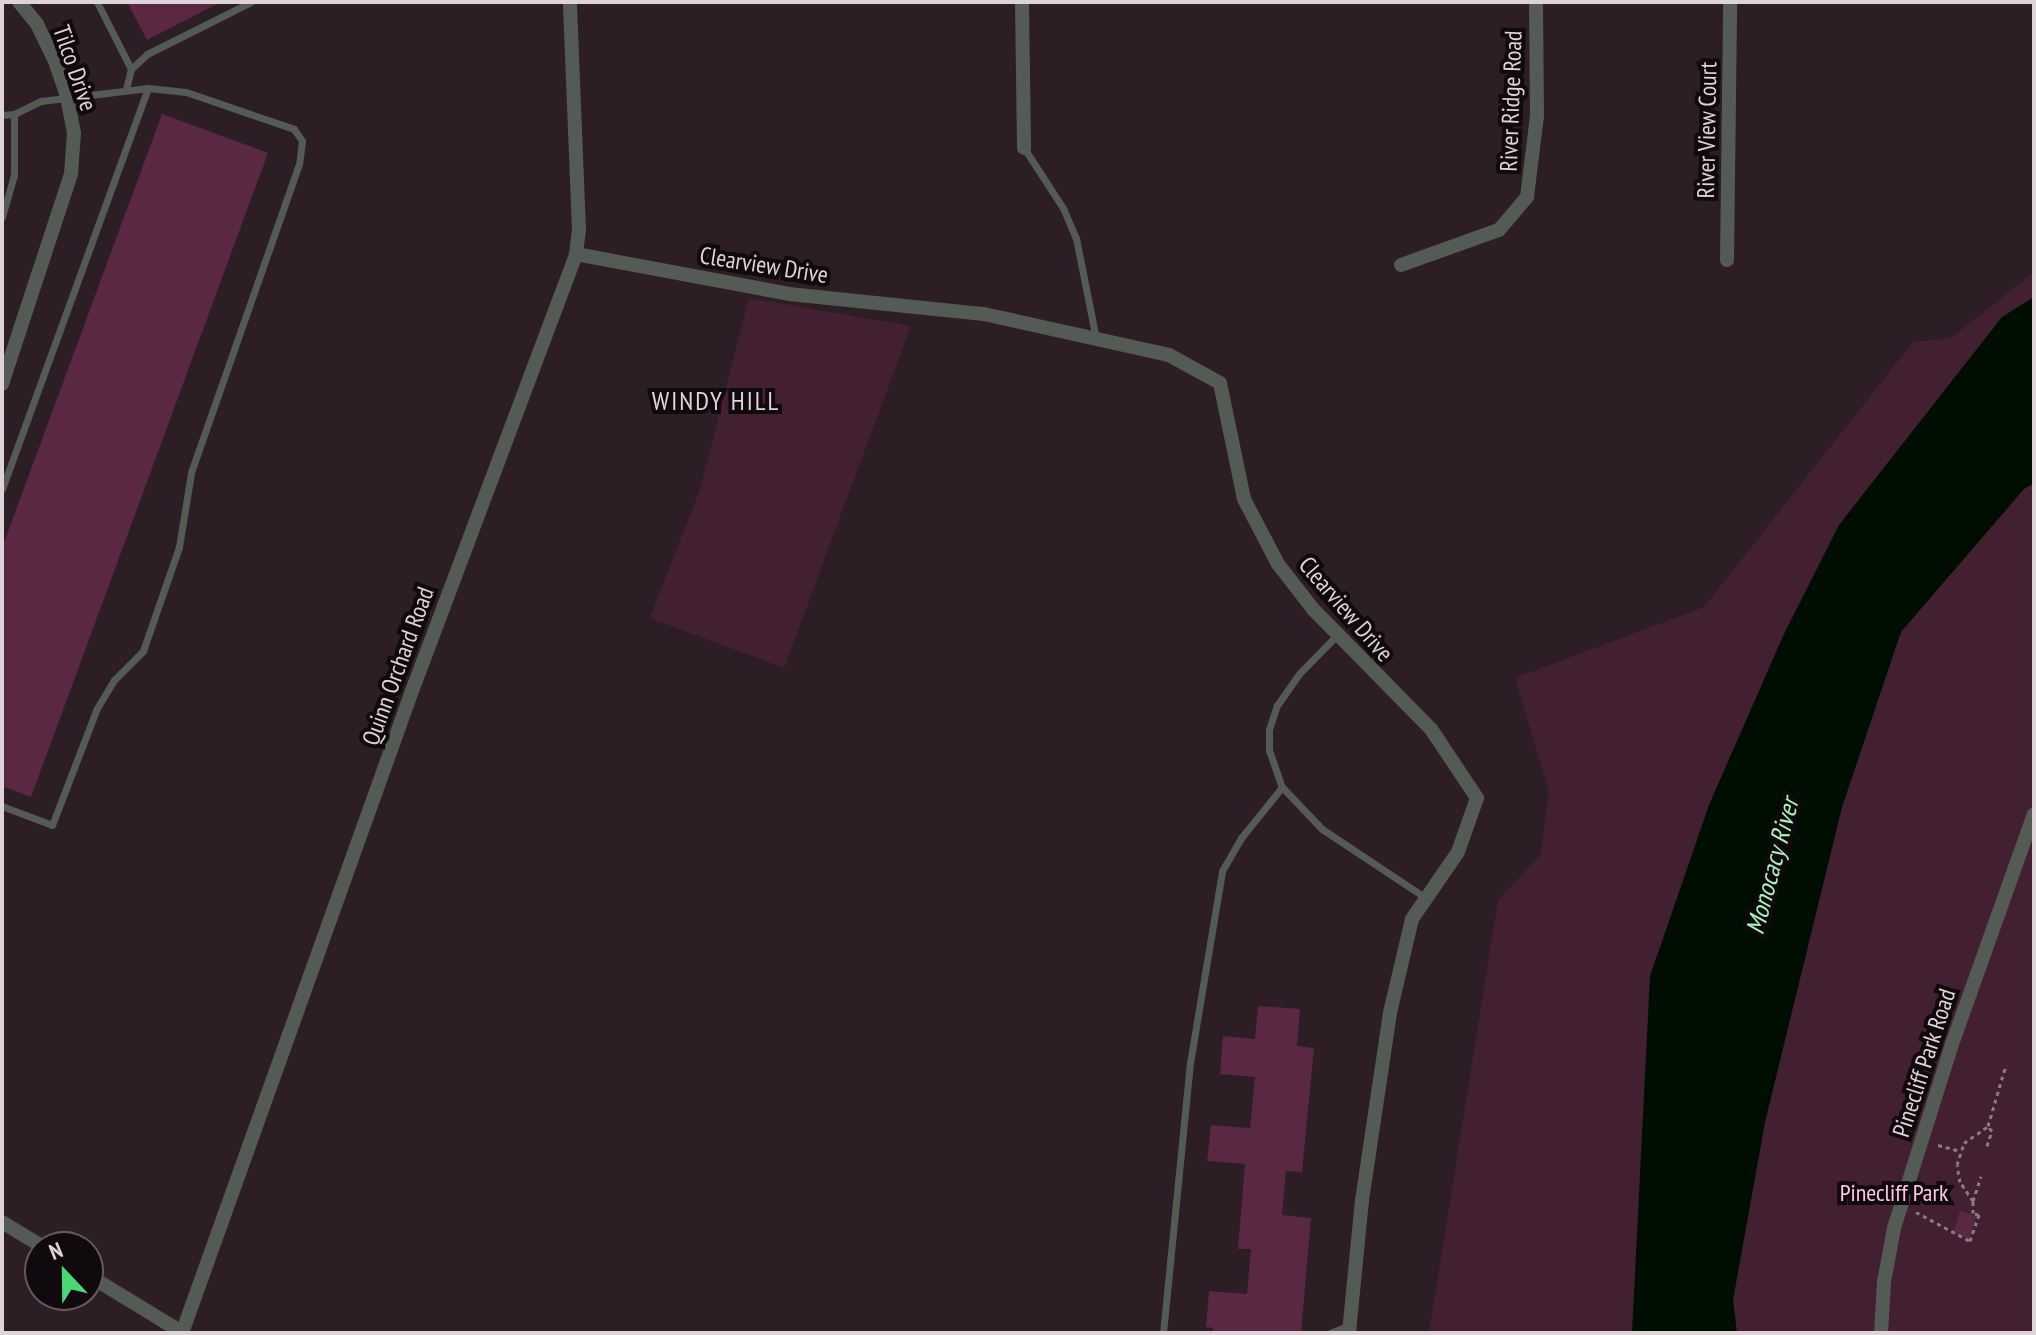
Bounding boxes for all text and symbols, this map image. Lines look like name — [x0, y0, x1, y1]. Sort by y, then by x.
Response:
street label: Tilco Drive — [47, 21, 103, 115]
street label: River Ridge Road — [1494, 30, 1528, 172]
street label: River View Court — [1691, 61, 1723, 199]
street label: Clearview Drive — [698, 241, 830, 289]
district label: WINDY HILL — [651, 385, 781, 417]
street label: Clearview Drive — [1293, 551, 1399, 667]
street label: Quinn Orchard Road — [356, 583, 440, 749]
water label: Monocacy River — [1739, 794, 1805, 938]
street label: Pinecliff Park Road — [1886, 985, 1962, 1141]
park label: Pinecliff Park — [1840, 1179, 1948, 1207]
north arrow — [24, 1231, 104, 1311]
text: N — [45, 1235, 67, 1266]

